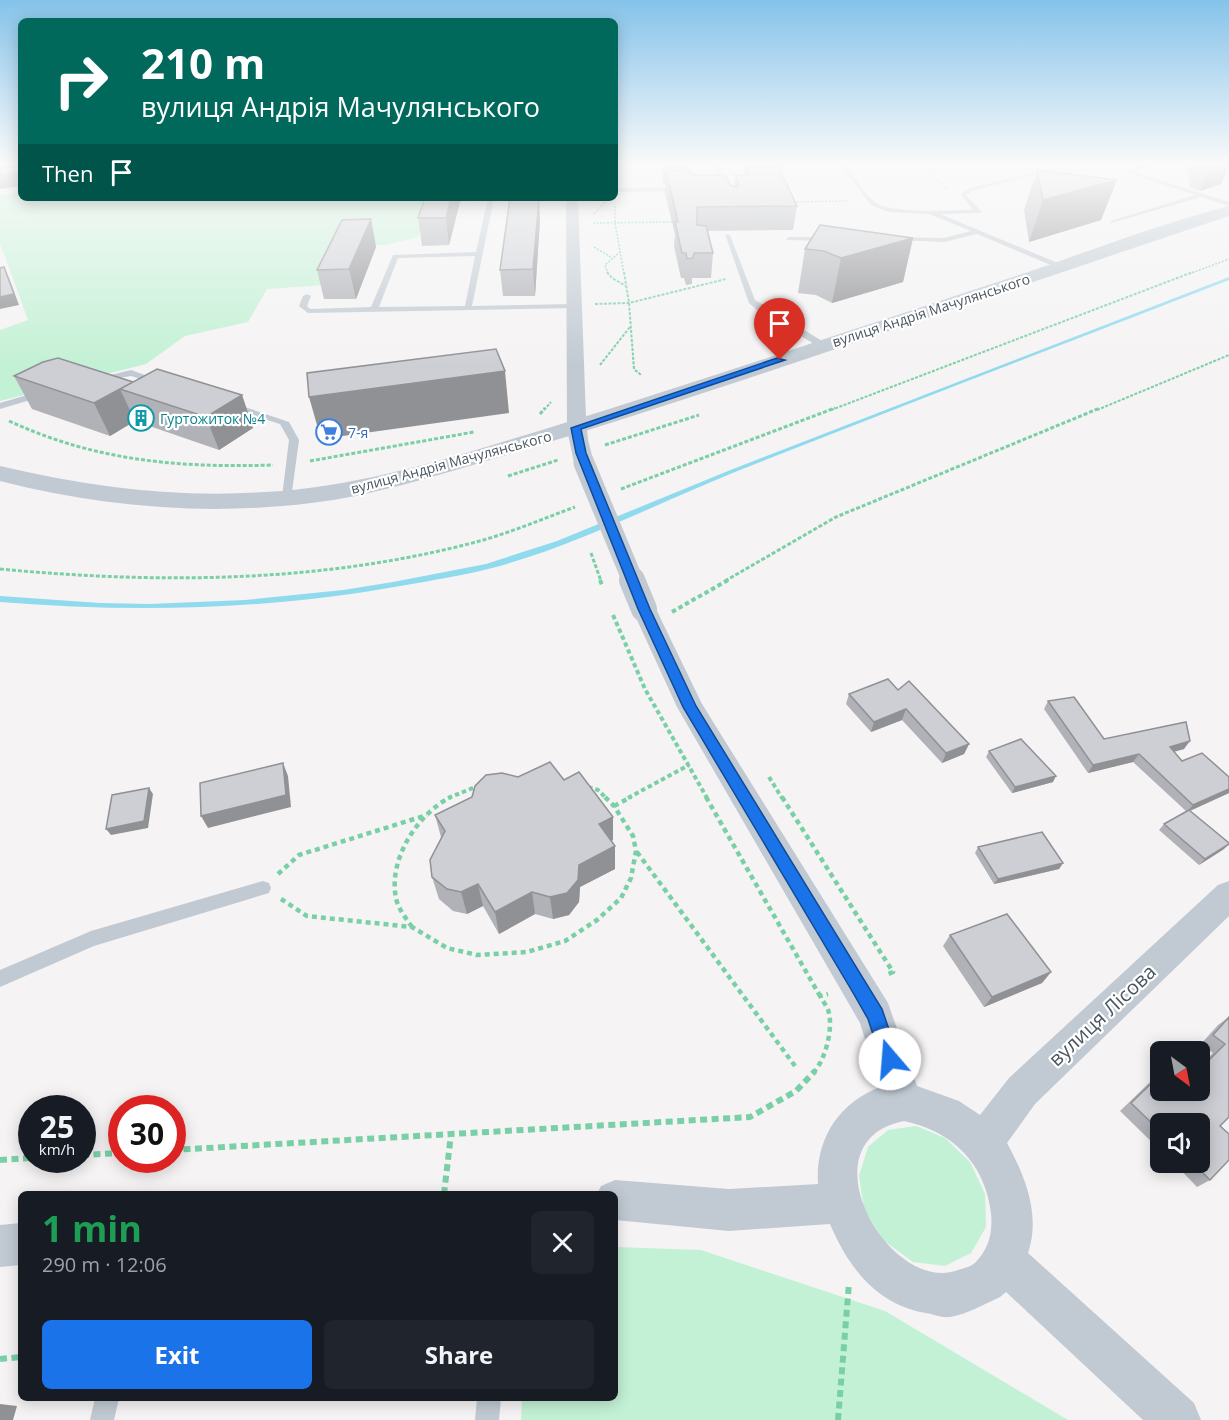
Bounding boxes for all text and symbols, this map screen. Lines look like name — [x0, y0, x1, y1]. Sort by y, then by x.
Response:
text: 210 m — [141, 34, 265, 91]
icon: right — [42, 42, 120, 120]
text: вулиця Андрія Мачулянського — [141, 88, 540, 125]
icon: arrive — [105, 156, 138, 189]
text: Then — [42, 158, 93, 188]
street label: вулиця Андрія Мачулянського — [830, 269, 1032, 351]
pin — [754, 298, 805, 360]
icon: arrive — [763, 307, 796, 340]
building icon: Гуртожиток №4 — [126, 403, 156, 433]
place label: Гуртожиток №4 — [160, 409, 265, 428]
supermarket icon: 7-я — [314, 417, 344, 447]
place label: 7-я — [348, 423, 368, 442]
street label: вулиця Андрія Мачулянського — [349, 426, 553, 498]
street label: вулиця Лісова — [1042, 958, 1162, 1072]
position arrow — [858, 1027, 922, 1091]
north arrow — [1150, 1041, 1210, 1101]
map controls — [1150, 1041, 1210, 1173]
speed limit sign: 30 — [108, 1095, 186, 1173]
text: 25 — [40, 1106, 74, 1147]
button: sound — [1150, 1113, 1210, 1173]
text: km/h — [39, 1139, 75, 1159]
text: 1 min — [42, 1204, 142, 1253]
button: close — [531, 1211, 594, 1274]
text: 290 m · 12:06 — [42, 1251, 167, 1278]
button: Exit — [42, 1320, 312, 1389]
button: Share — [324, 1320, 594, 1389]

